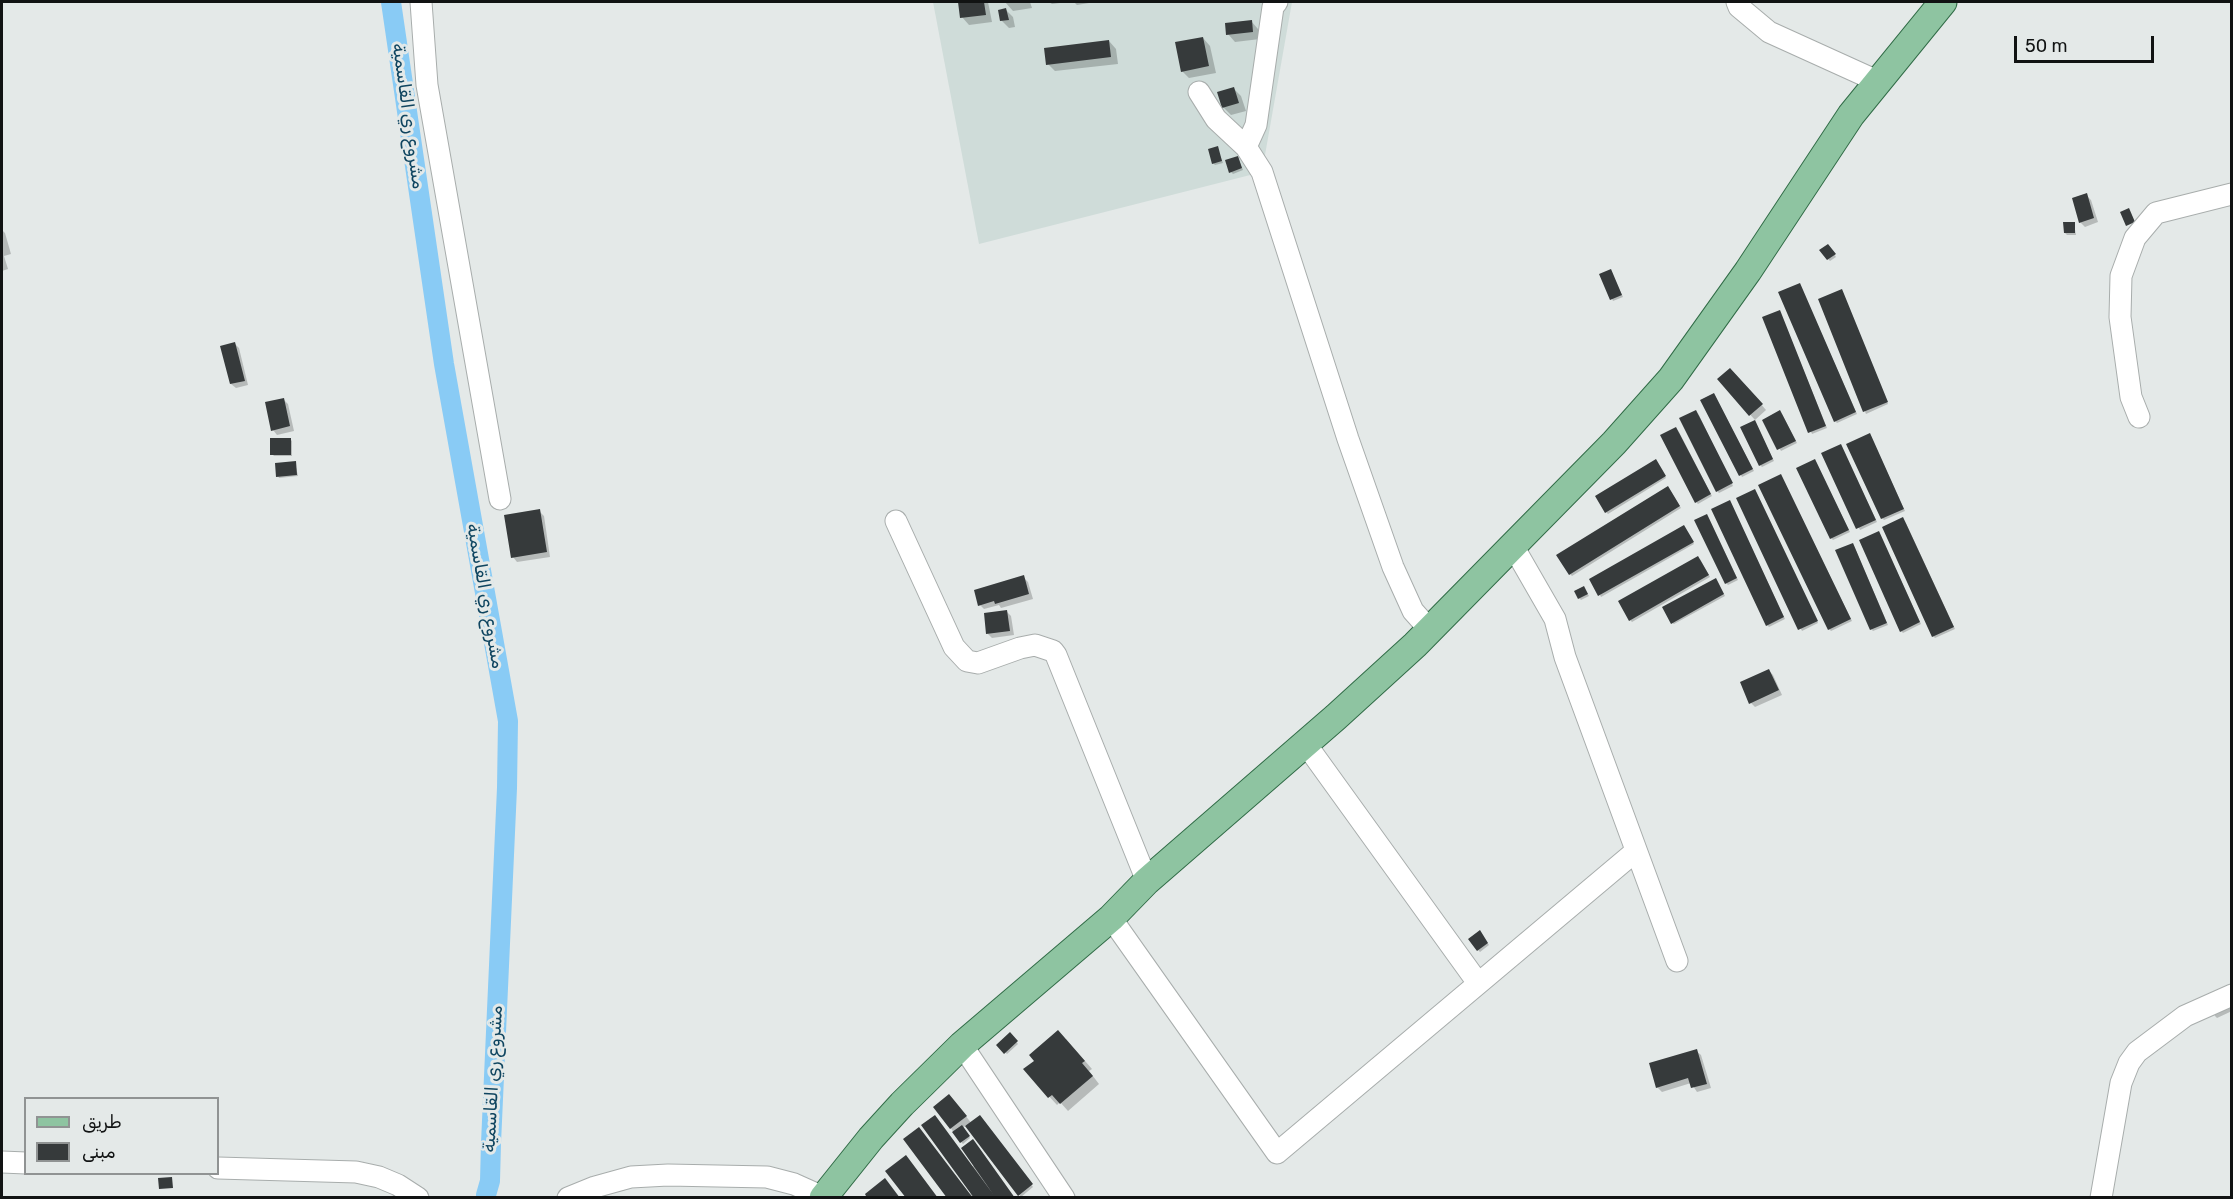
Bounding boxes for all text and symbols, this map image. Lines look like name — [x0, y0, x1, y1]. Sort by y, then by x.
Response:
scale bar — [2017, 24, 2156, 62]
text: 50 m — [2025, 35, 2068, 57]
water label: مشروع ري القاسمية — [387, 42, 429, 190]
water label: مشروع ري القاسمية — [462, 522, 508, 670]
water label: مشروع ري القاسمية — [478, 1005, 508, 1153]
legend — [24, 1097, 219, 1175]
text: طريق — [82, 1111, 122, 1133]
text: مبنى — [82, 1141, 116, 1163]

